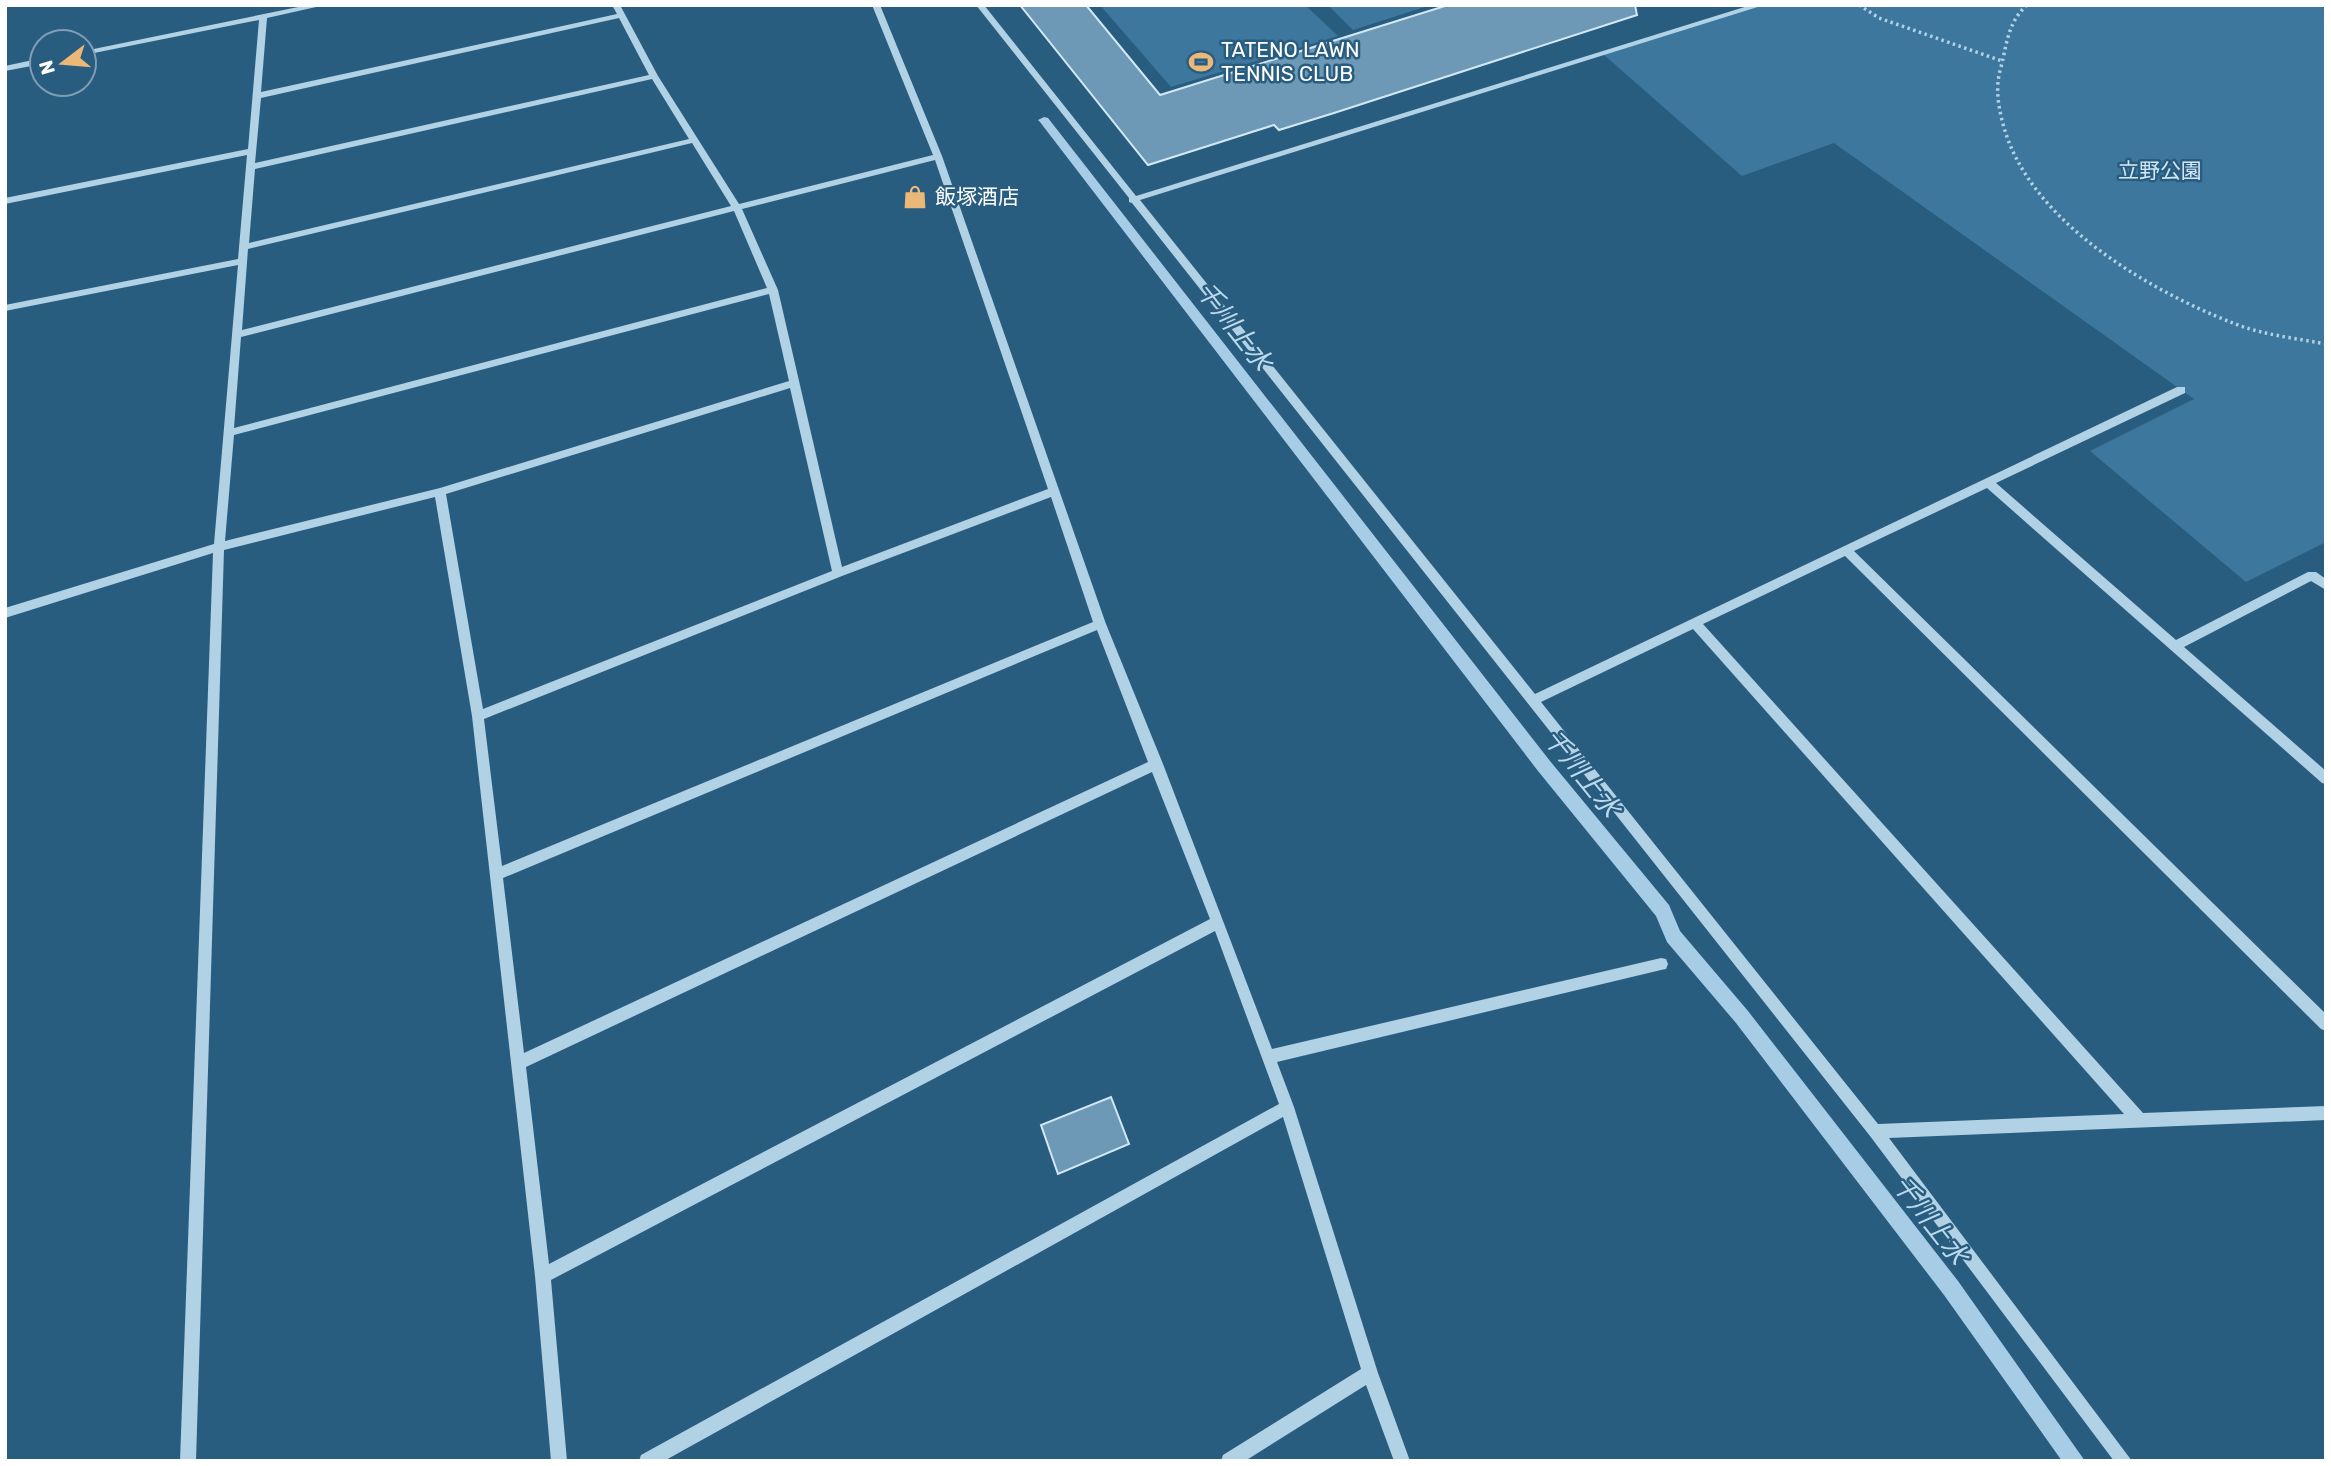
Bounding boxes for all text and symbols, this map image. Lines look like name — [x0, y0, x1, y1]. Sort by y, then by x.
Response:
north arrow — [28, 28, 98, 98]
place label: TATENO LAWN TENNIS CLUB — [1221, 37, 1360, 86]
sports icon: TATENO LAWN TENNIS CLUB — [1187, 48, 1215, 76]
text: N — [34, 58, 60, 77]
park label: 立野公園 — [2118, 158, 2202, 183]
shop icon: 飯塚酒店 — [901, 183, 929, 211]
place label: 飯塚酒店 — [935, 184, 1019, 209]
water label: 千川上水 — [1189, 276, 1280, 379]
water label: 千川上水 — [1537, 723, 1628, 826]
water label: 千川上水 — [1885, 1170, 1976, 1273]

